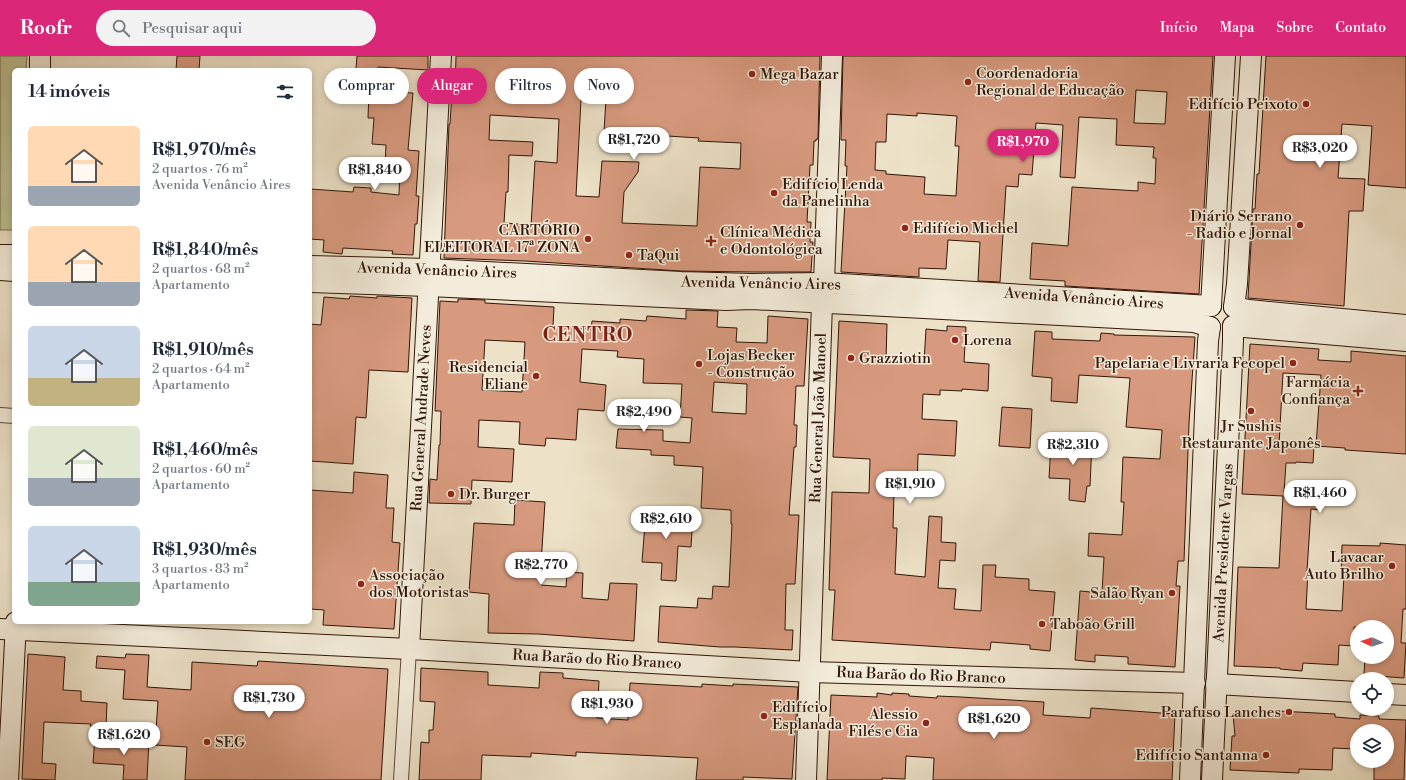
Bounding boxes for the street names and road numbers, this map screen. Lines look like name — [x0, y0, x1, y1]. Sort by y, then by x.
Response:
street label: Avenida Venâncio Aires — [356, 258, 517, 283]
street label: Avenida Venâncio Aires — [680, 273, 841, 294]
street label: Avenida Venâncio Aires — [1003, 283, 1164, 314]
street label: Rua General Andrade Neves — [407, 324, 436, 512]
street label: Rua General João Manoel — [806, 332, 831, 504]
street label: Avenida Presidente Vargas — [1209, 463, 1238, 644]
street label: Rua Barão do Rio Branco — [512, 646, 682, 673]
street label: Rua Barão do Rio Branco — [836, 663, 1006, 688]

